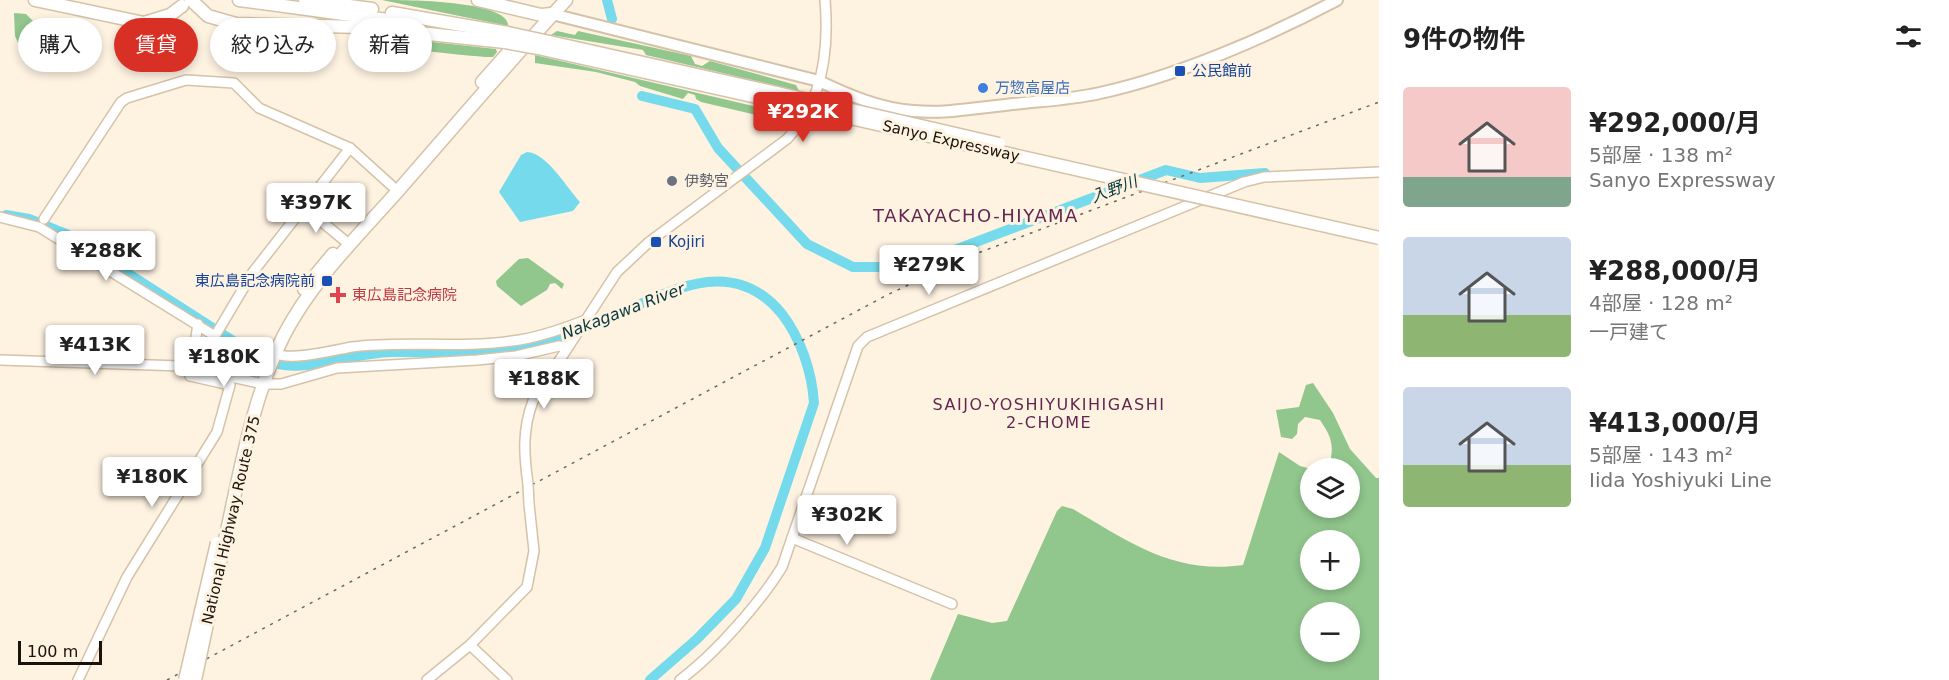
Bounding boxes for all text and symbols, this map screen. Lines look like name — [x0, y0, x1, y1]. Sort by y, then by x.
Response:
chip: 購入 — [18, 18, 102, 72]
chip: 賃貸 — [114, 18, 198, 72]
chip: 絞り込み — [210, 18, 336, 72]
chip: 新着 — [348, 18, 432, 72]
icon: filters — [1892, 20, 1925, 53]
text: 9件の物件 — [1403, 24, 1525, 54]
place label: 公民館前 — [1192, 62, 1252, 80]
marker: 公民館前 — [1173, 64, 1187, 78]
place label: 万惣高屋店 — [995, 79, 1070, 97]
marker: 万惣高屋店 — [976, 81, 990, 95]
pin: ¥292K — [761, 92, 845, 143]
text: ¥292K — [767, 99, 839, 123]
text: ¥292,000/月 — [1589, 108, 1761, 138]
icon: home — [1451, 111, 1523, 183]
street label: Sanyo Expressway — [881, 116, 1021, 166]
text: 5部屋 · 138 m² — [1589, 143, 1733, 167]
text: Sanyo Expressway — [1589, 168, 1776, 192]
water label: 入野川 — [1088, 171, 1142, 206]
place label: 伊勢宮 — [684, 172, 729, 190]
marker: 伊勢宮 — [665, 174, 679, 188]
pin: ¥397K — [274, 183, 358, 234]
text: ¥397K — [280, 190, 352, 214]
district label: TAKAYACHO-HIYAMA — [872, 205, 1079, 226]
pin: ¥288K — [64, 231, 148, 282]
place label: Kojiri — [668, 233, 705, 251]
marker: Kojiri — [649, 235, 663, 249]
text: ¥288K — [70, 238, 142, 262]
pin: ¥279K — [887, 245, 971, 296]
text: ¥279K — [893, 252, 965, 276]
text: ¥288,000/月 — [1589, 256, 1761, 286]
icon: home — [1451, 261, 1523, 333]
place label: 東広島記念病院前 — [195, 272, 315, 290]
marker: 東広島記念病院前 — [320, 274, 334, 288]
water label: Nakagawa River — [559, 278, 689, 343]
marker: 東広島記念病院 — [329, 286, 347, 304]
place label: 東広島記念病院 — [352, 286, 457, 304]
text: 4部屋 · 128 m² — [1589, 291, 1733, 315]
text: 一戸建て — [1589, 320, 1669, 344]
pin: ¥413K — [53, 325, 137, 376]
text: ¥413K — [59, 332, 131, 356]
pin: ¥180K — [182, 337, 266, 388]
text: ¥180K — [188, 344, 260, 368]
pin: ¥188K — [502, 359, 586, 410]
text: ¥188K — [508, 366, 580, 390]
district label: SAIJO-YOSHIYUKIHIGASHI 2-CHOME — [933, 395, 1165, 432]
text: ¥413,000/月 — [1589, 408, 1761, 438]
icon: home — [1451, 411, 1523, 483]
street label: National Highway Route 375 — [198, 414, 264, 626]
text: 5部屋 · 143 m² — [1589, 443, 1733, 467]
pin: ¥180K — [110, 457, 194, 508]
map controls — [1300, 458, 1360, 662]
button: layers — [1300, 458, 1360, 518]
text: ¥180K — [116, 464, 188, 488]
text: Iida Yoshiyuki Line — [1589, 468, 1772, 492]
pin: ¥302K — [805, 495, 889, 546]
text: ¥302K — [811, 502, 883, 526]
button: + — [1300, 530, 1360, 590]
button: − — [1300, 602, 1360, 662]
scale bar — [18, 638, 102, 666]
text: 100 m — [27, 642, 78, 661]

